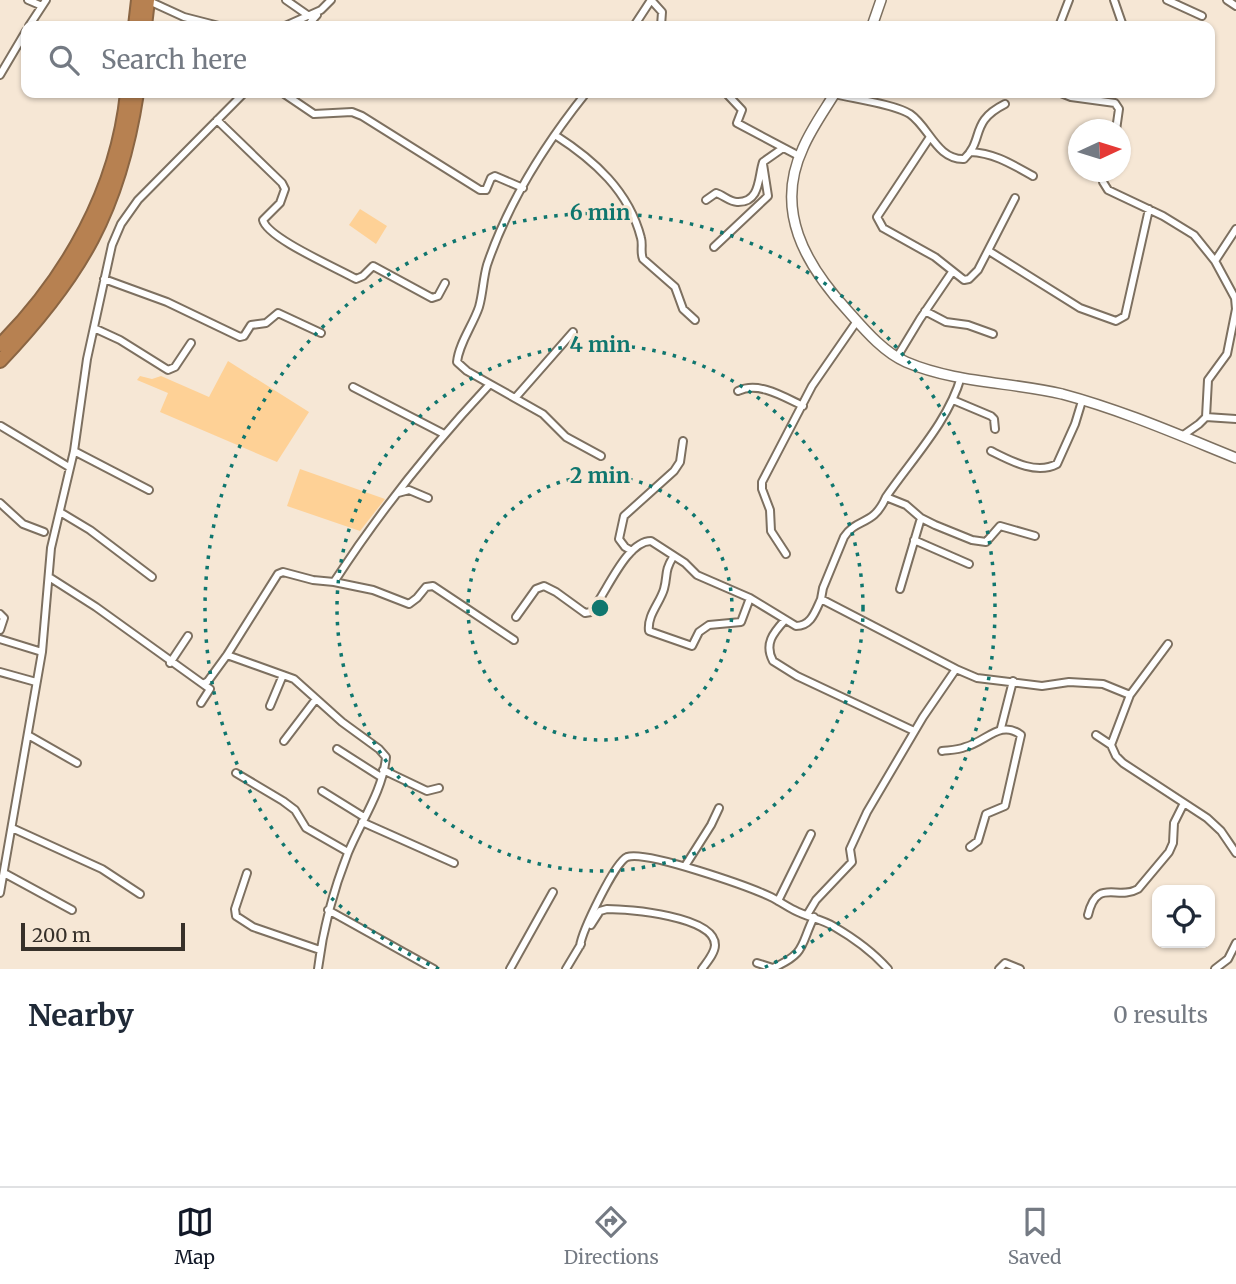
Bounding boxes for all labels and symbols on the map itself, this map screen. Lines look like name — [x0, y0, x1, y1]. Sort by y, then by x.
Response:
north arrow — [1068, 119, 1131, 182]
text: 6 min — [570, 199, 630, 226]
text: 4 min — [570, 331, 630, 358]
text: 2 min — [570, 462, 630, 489]
centre of rings — [588, 596, 612, 620]
scale bar — [21, 920, 186, 952]

